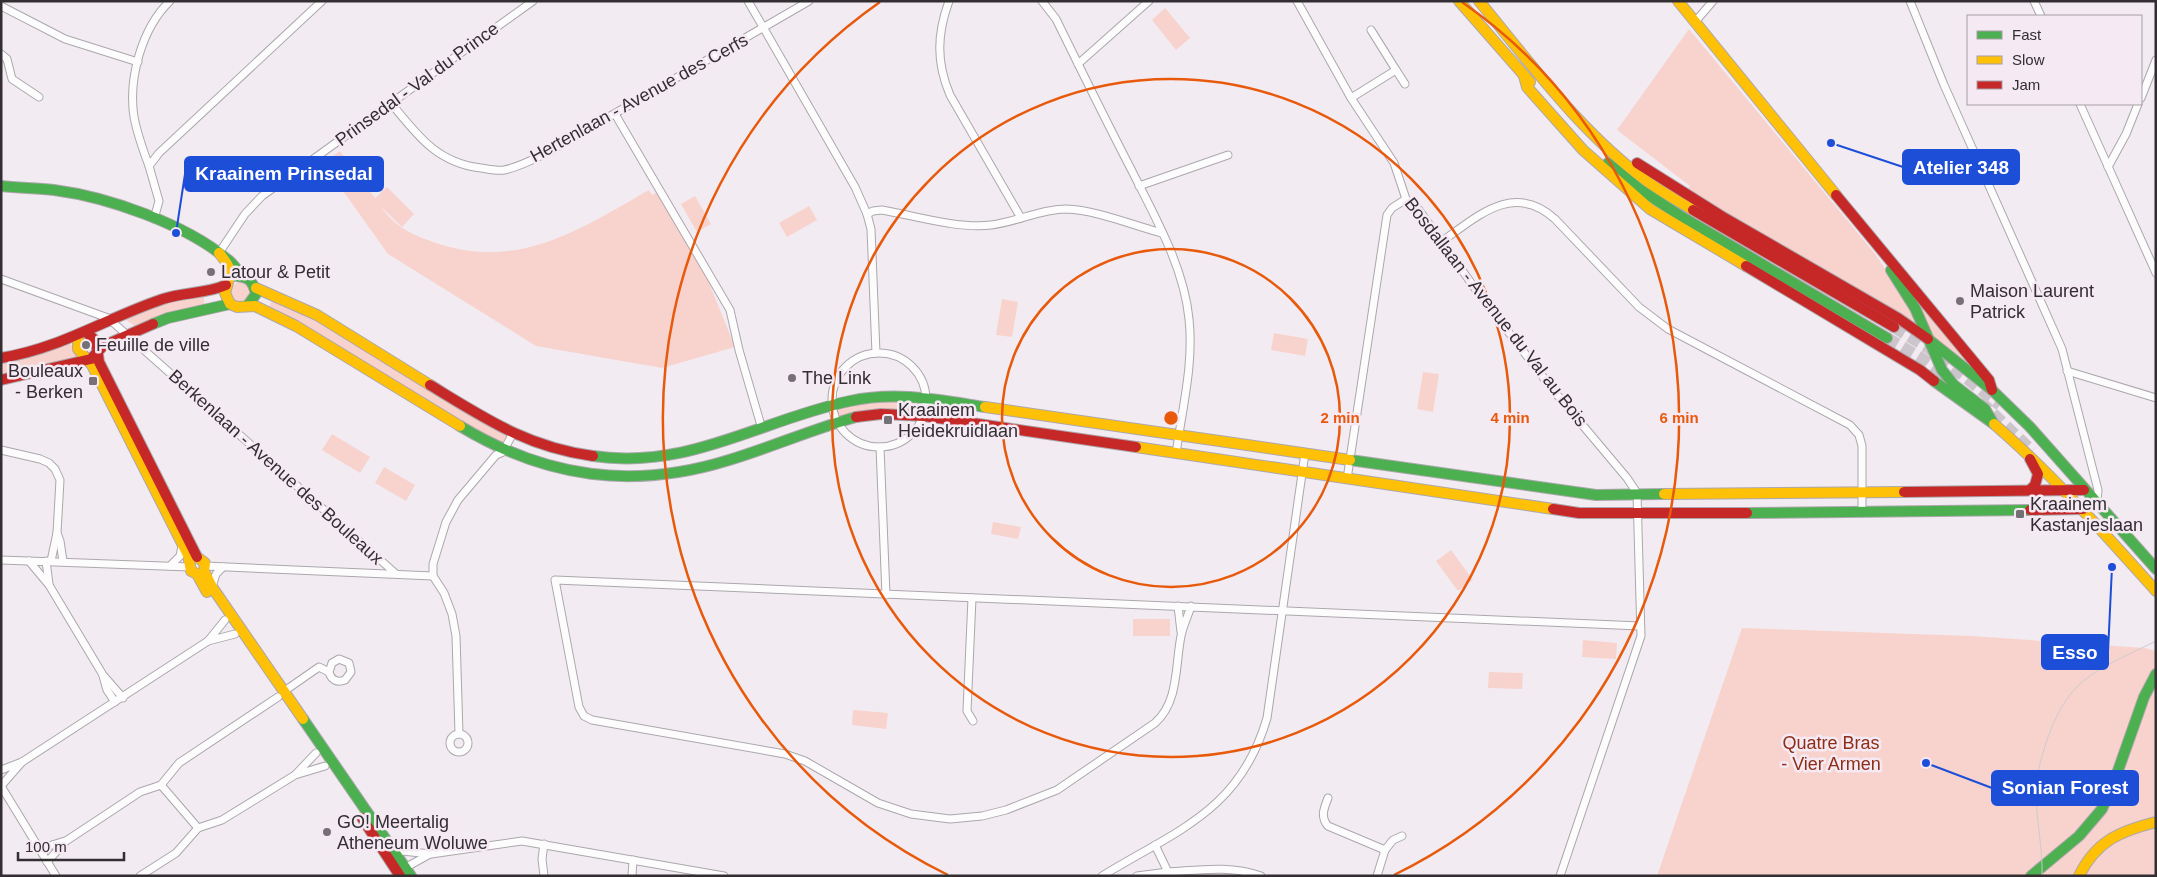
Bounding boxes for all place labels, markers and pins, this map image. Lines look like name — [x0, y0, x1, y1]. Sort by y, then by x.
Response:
callout: Atelier 348 — [1903, 150, 2019, 184]
callout: Kraainem Prinsedal — [185, 157, 383, 191]
place label: Latour & Petit — [221, 262, 330, 282]
marker: Latour & Petit — [205, 266, 217, 278]
place label: Maison Laurent Patrick — [1970, 281, 2094, 322]
marker: Maison Laurent Patrick — [1954, 295, 1966, 307]
place label: Feuille de ville — [96, 335, 210, 355]
marker: Feuille de ville — [80, 339, 92, 351]
place label: Bouleaux - Berken — [8, 361, 83, 402]
place label: The Link — [802, 368, 872, 388]
marker: The Link — [786, 372, 798, 384]
marker: Bouleaux - Berken — [87, 375, 99, 387]
place label: Kraainem Heidekruidlaan — [898, 400, 1018, 441]
centre of rings — [1162, 409, 1180, 427]
marker: Kraainem Heidekruidlaan — [882, 414, 894, 426]
place label: Kraainem Kastanjeslaan — [2030, 494, 2143, 535]
marker: Kraainem Kastanjeslaan — [2014, 508, 2026, 520]
callout: Esso — [2042, 635, 2108, 669]
callout: Sonian Forest — [1992, 771, 2138, 805]
place label: GO! Meertalig Atheneum Woluwe — [337, 812, 488, 853]
marker: GO! Meertalig Atheneum Woluwe — [321, 826, 333, 838]

